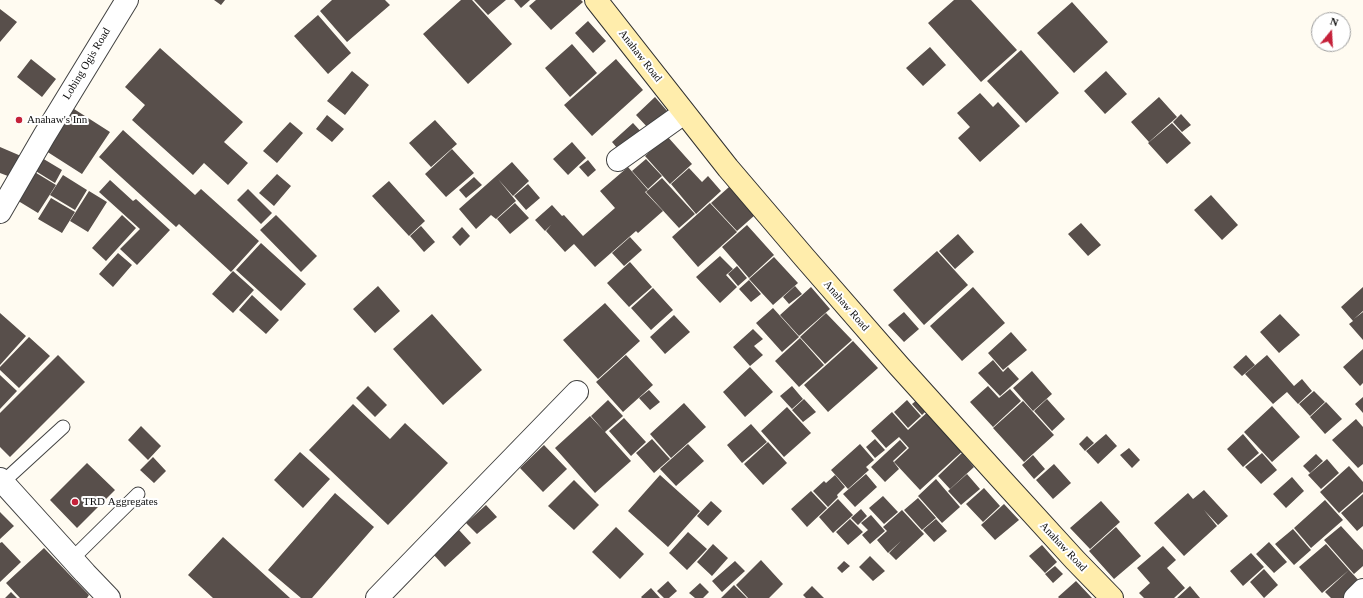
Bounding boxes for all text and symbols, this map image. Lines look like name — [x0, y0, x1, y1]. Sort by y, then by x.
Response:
north arrow — [1311, 12, 1351, 52]
text: N — [1329, 15, 1340, 28]
street label: Lobing Ogis Road — [60, 26, 114, 102]
street label: Anahaw Road — [616, 27, 664, 85]
place label: Anahaw's Inn — [27, 113, 87, 127]
marker: Anahaw's Inn — [14, 115, 24, 125]
street label: Anahaw Road — [820, 278, 872, 334]
place label: TRD Aggregates — [83, 495, 158, 509]
marker: TRD Aggregates — [70, 497, 80, 507]
street label: Anahaw Road — [1037, 520, 1089, 574]

